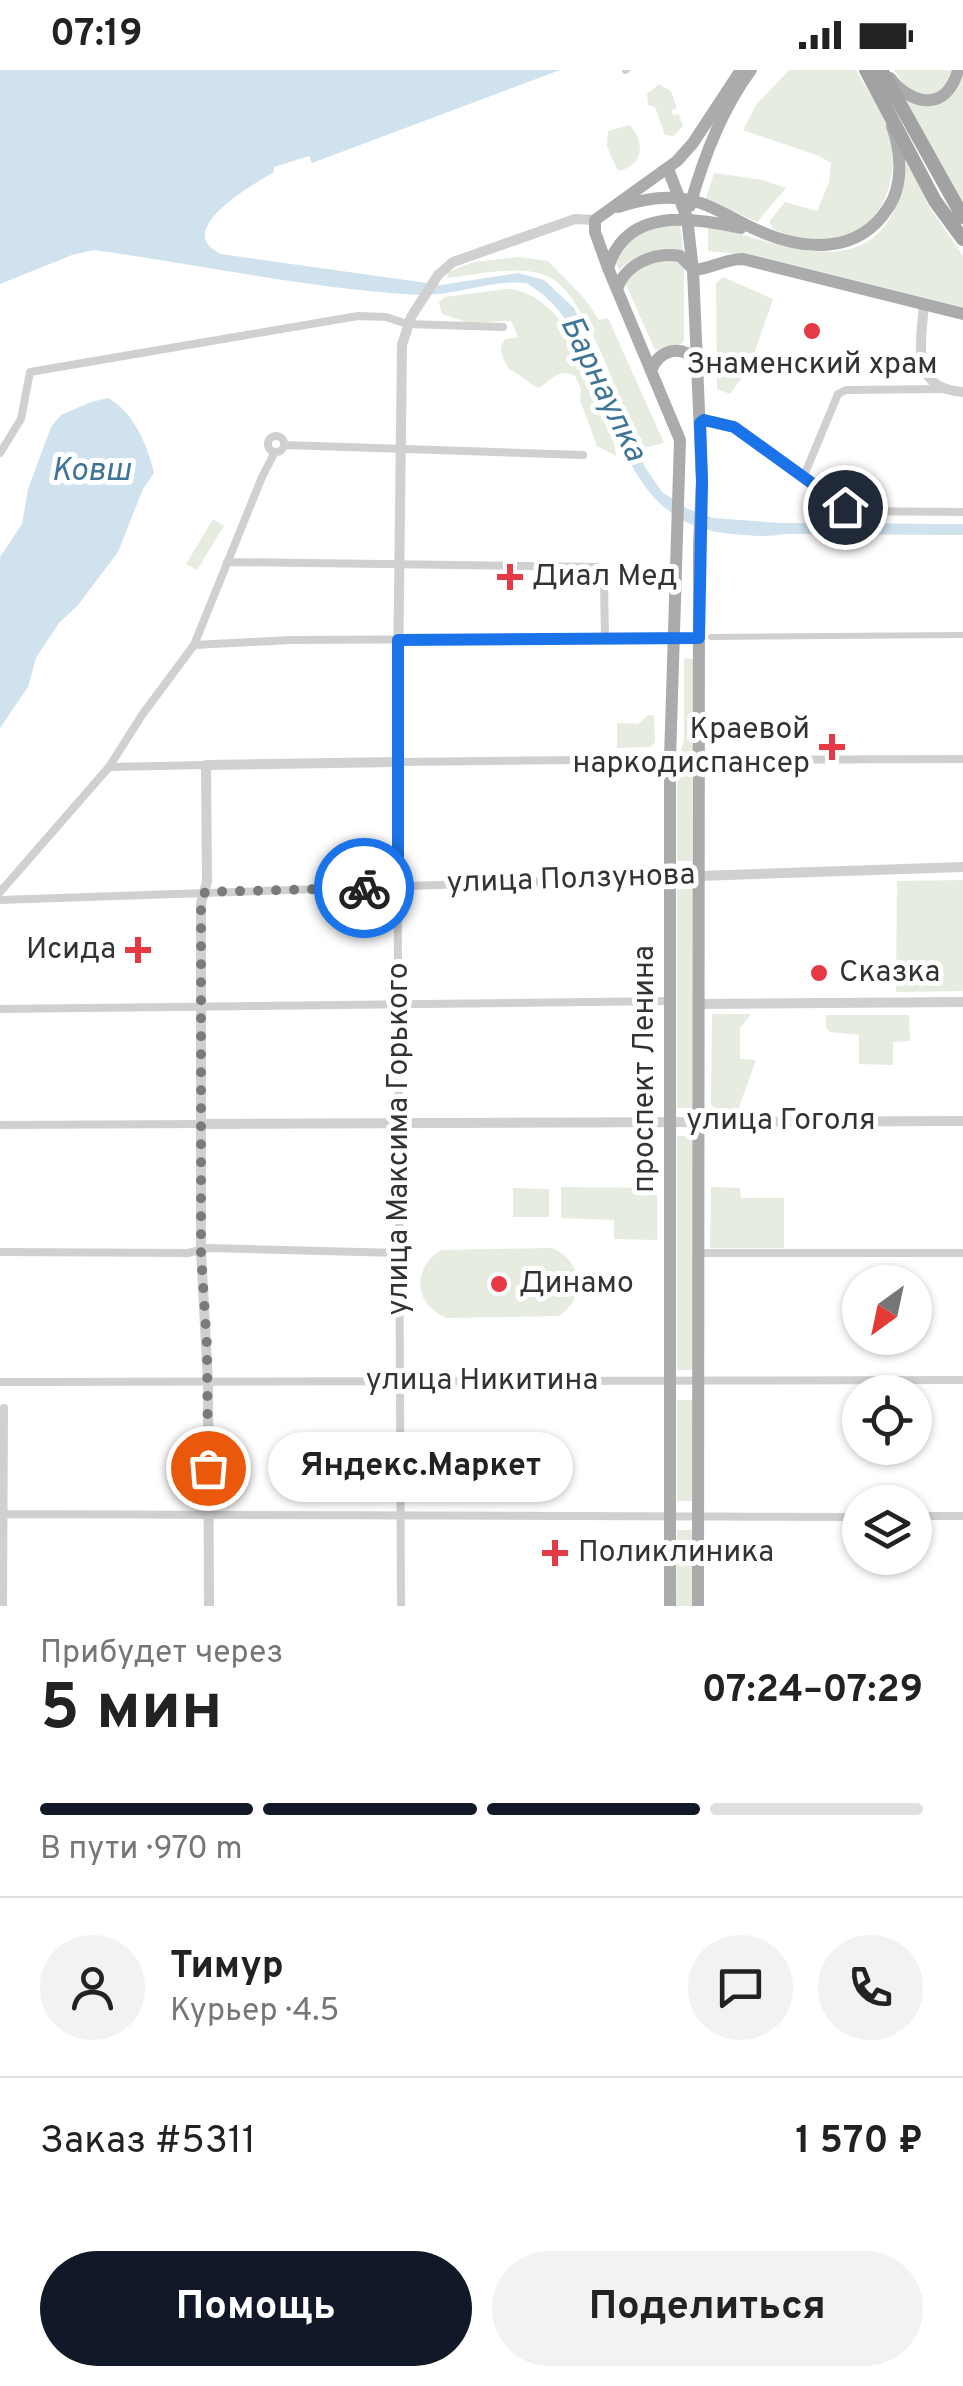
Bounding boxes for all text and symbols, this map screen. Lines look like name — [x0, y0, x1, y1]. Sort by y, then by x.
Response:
text: 07:19 — [50, 11, 143, 60]
water label: Барнаулка — [550, 310, 655, 469]
marker: Знаменский храм — [801, 320, 823, 342]
place label: Знаменский храм — [686, 347, 938, 384]
water label: Ковш — [51, 452, 132, 492]
pin — [803, 465, 888, 550]
icon: home — [818, 480, 873, 535]
place label: Диал Мед — [532, 559, 678, 596]
marker: Диал Мед — [497, 564, 523, 590]
place label: Краевой наркодиспансер — [573, 712, 810, 783]
marker: Краевой наркодиспансер — [819, 734, 845, 760]
courier — [314, 838, 414, 938]
street label: улица Ползунова — [446, 857, 696, 903]
icon: bike — [337, 861, 392, 916]
place label: Исида — [26, 932, 116, 969]
marker: Исида — [125, 937, 151, 963]
street label: проспект Ленина — [627, 945, 664, 1193]
place label: Сказка — [839, 955, 940, 992]
marker: Сказка — [808, 962, 830, 984]
street label: улица Максима Горького — [381, 963, 418, 1315]
street label: улица Гоголя — [686, 1103, 876, 1140]
north arrow — [842, 1265, 932, 1355]
map controls — [842, 1265, 932, 1575]
place label: Динамо — [519, 1266, 634, 1303]
marker: Динамо — [488, 1273, 510, 1295]
street label: улица Никитина — [366, 1363, 598, 1400]
button: locate — [842, 1375, 932, 1465]
pin — [166, 1426, 251, 1511]
callout: Яндекс.Маркет — [268, 1433, 573, 1503]
icon: bag — [181, 1441, 236, 1496]
text: Яндекс.Маркет — [300, 1447, 541, 1487]
button: layers — [842, 1485, 932, 1575]
place label: Поликлиника — [578, 1535, 774, 1572]
marker: Поликлиника — [542, 1540, 568, 1566]
text: Прибудет через — [40, 1634, 283, 1674]
text: 07:24–07:29 — [702, 1667, 923, 1716]
text: 5 мин — [40, 1670, 223, 1752]
text: В пути · 970 m — [40, 1830, 242, 1870]
button: person — [40, 1935, 145, 2040]
button: chat — [688, 1935, 793, 2040]
button: phone — [818, 1935, 923, 2040]
text: Тимур — [170, 1943, 284, 1992]
text: Курьер · 4.5 — [170, 1992, 339, 2032]
text: Заказ #5311 — [40, 2118, 256, 2167]
text: 1 570 ₽ — [795, 2118, 923, 2167]
button: Помощь — [40, 2251, 472, 2366]
button: Поделиться — [492, 2251, 923, 2366]

